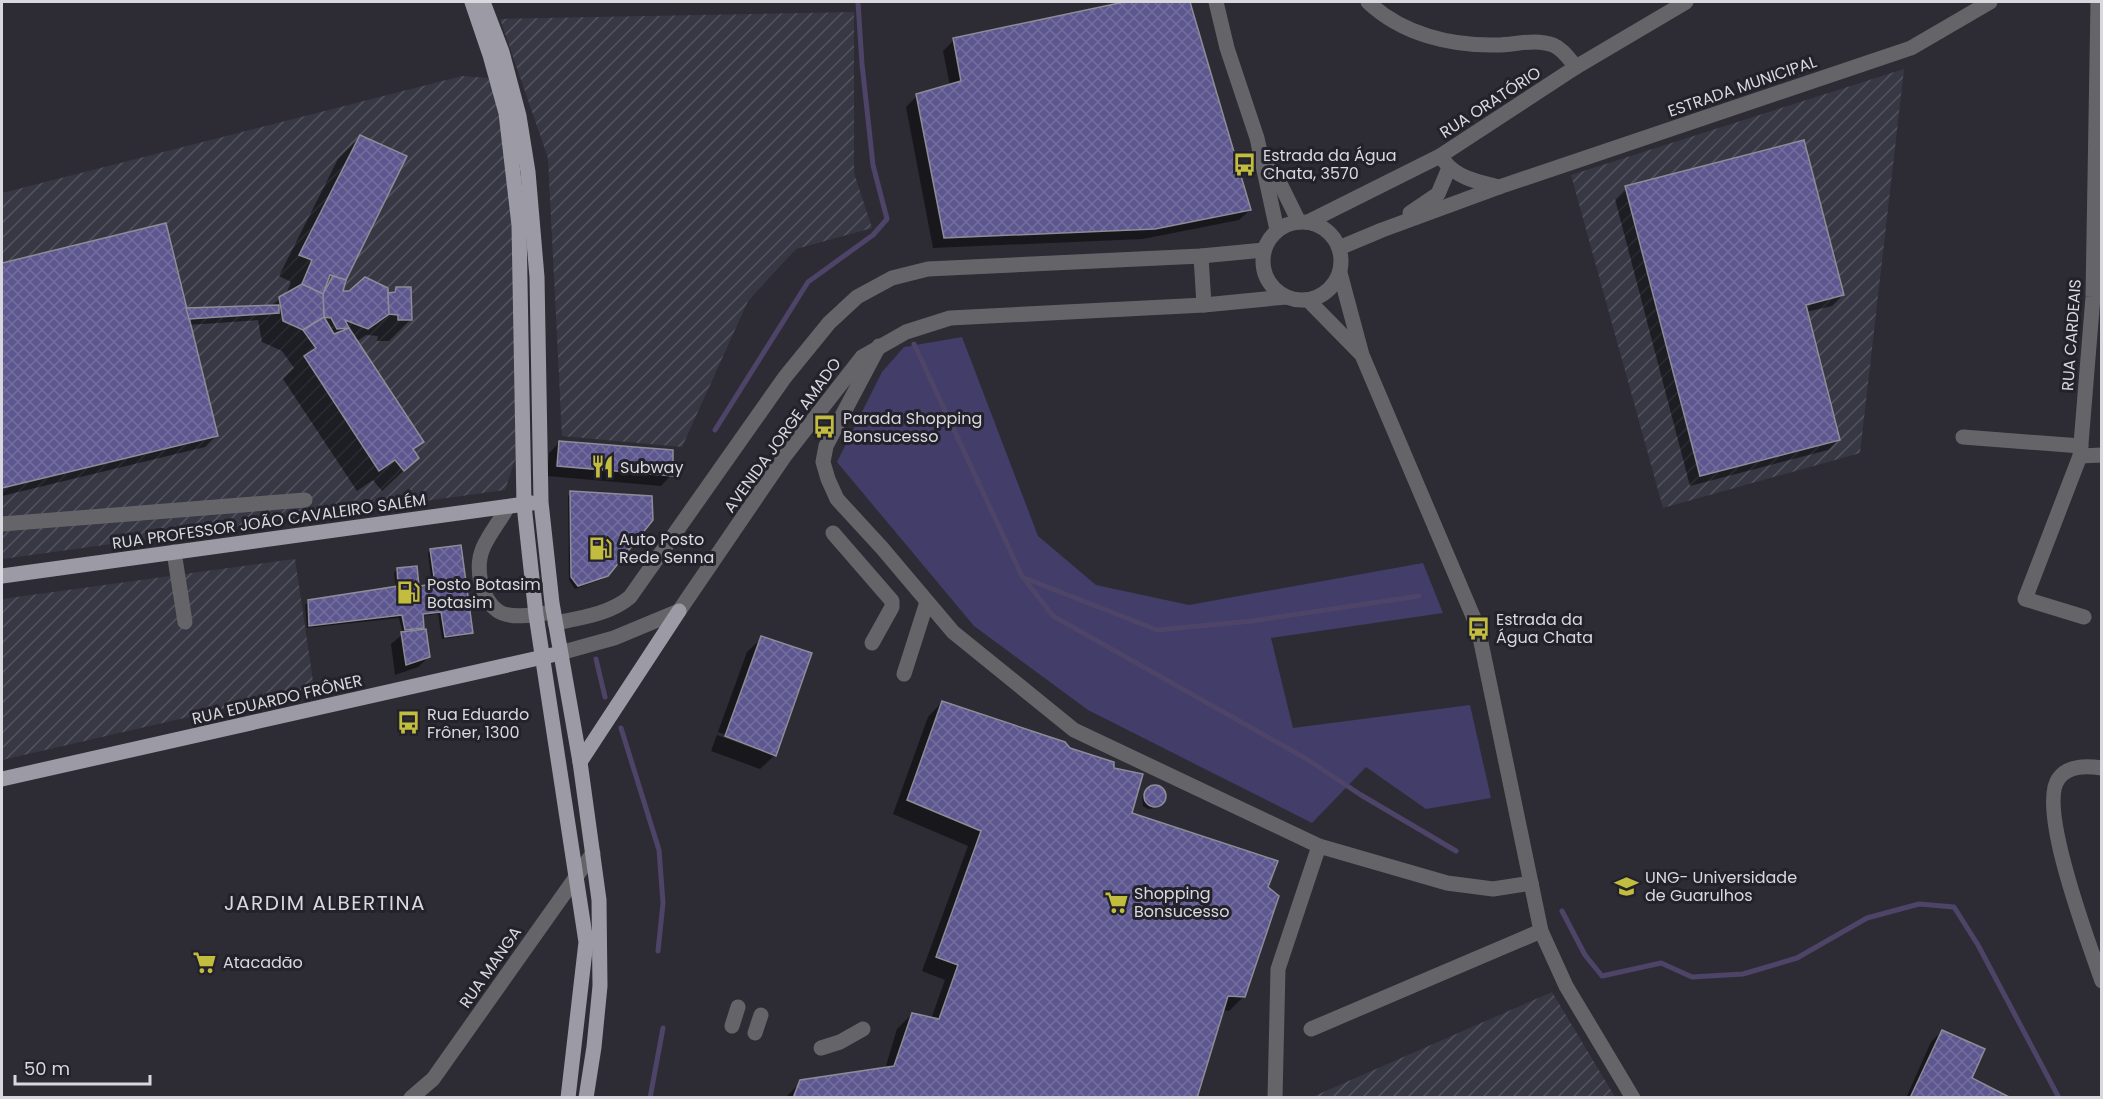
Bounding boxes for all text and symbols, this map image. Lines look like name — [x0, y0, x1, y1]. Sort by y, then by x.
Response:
street label: ESTRADA MUNICIPAL — [1665, 50, 1820, 123]
street label: RUA ORATÓRIO — [1435, 61, 1545, 144]
place label: Estrada da Água Chata, 3570 — [1263, 144, 1397, 185]
bus stop icon: Estrada da Água Chata, 3570 — [1232, 151, 1258, 177]
street label: RUA CARDEAIS — [2056, 278, 2087, 392]
street label: AVENIDA JORGE AMADO — [718, 353, 846, 517]
place label: Parada Shopping Bonsucesso — [843, 407, 982, 448]
bus stop icon: Parada Shopping Bonsucesso — [812, 414, 838, 440]
restaurant icon: Subway — [589, 454, 615, 480]
place label: Subway — [620, 456, 683, 479]
street label: RUA PROFESSOR JOÃO CAVALEIRO SALÉM — [111, 488, 428, 555]
place label: Auto Posto Rede Senna — [619, 528, 714, 569]
fuel station icon: Auto Posto Rede Senna — [588, 535, 614, 561]
place label: Posto Botasim Botasim — [427, 573, 541, 614]
fuel station icon: Posto Botasim Botasim — [396, 580, 422, 606]
place label: Estrada da Água Chata — [1496, 608, 1593, 649]
bus stop icon: Estrada da Água Chata — [1465, 615, 1491, 641]
street label: RUA EDUARDO FRÔNER — [190, 669, 365, 730]
place label: Rua Eduardo Frôner, 1300 — [427, 703, 529, 744]
bus stop icon: Rua Eduardo Frôner, 1300 — [396, 710, 422, 736]
place label: UNG- Universidade de Guarulhos — [1645, 866, 1797, 907]
school or university icon: UNG- Universidade de Guarulhos — [1614, 873, 1640, 899]
place label: Shopping Bonsucesso — [1134, 882, 1229, 923]
district label: JARDIM ALBERTINA — [224, 889, 426, 917]
supermarket icon: Shopping Bonsucesso — [1103, 889, 1129, 915]
street label: RUA MANGA — [454, 922, 527, 1013]
supermarket icon: Atacadão — [192, 949, 218, 975]
place label: Atacadão — [223, 951, 303, 974]
scale bar — [15, 1048, 150, 1086]
text: 50 m — [24, 1056, 70, 1081]

